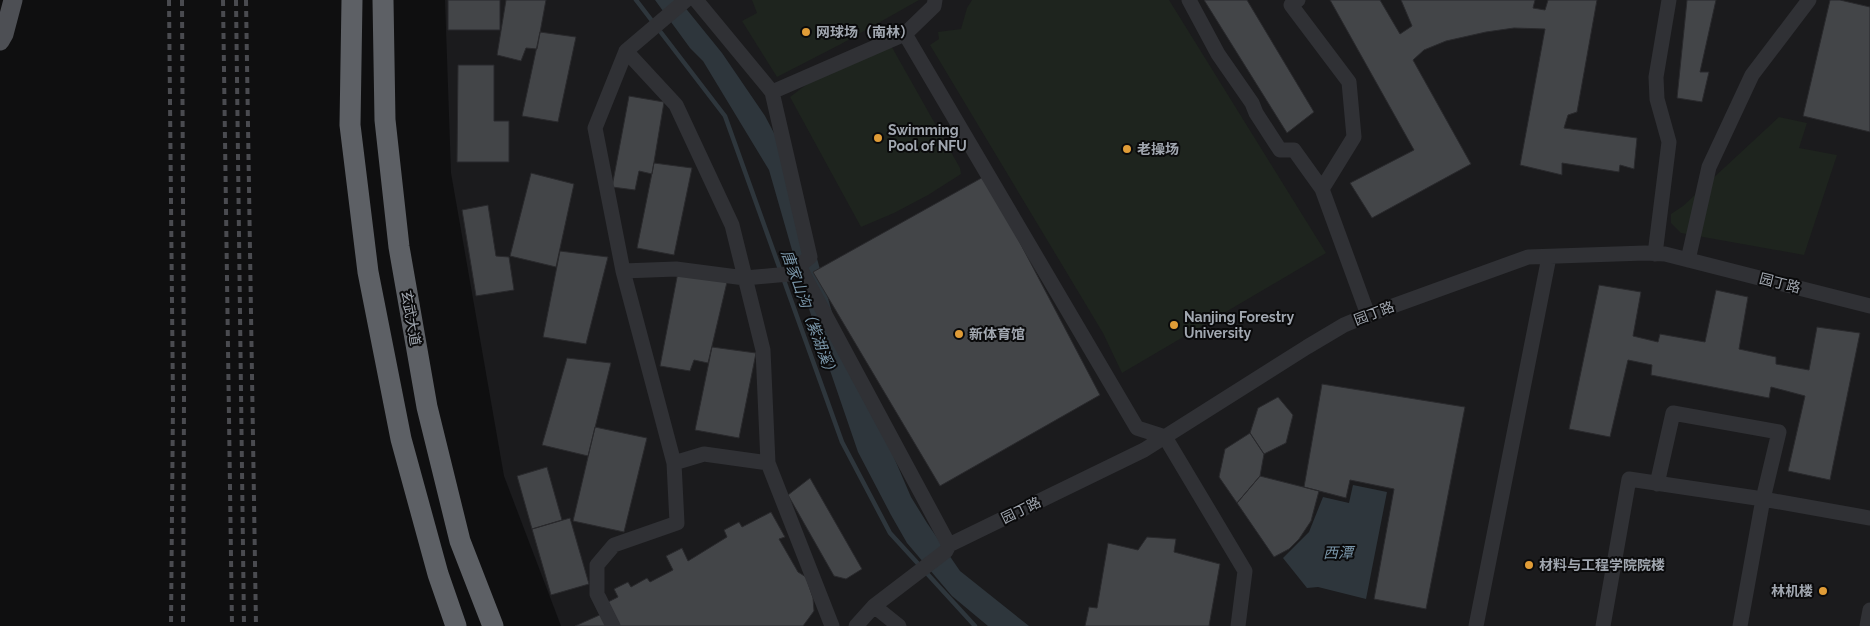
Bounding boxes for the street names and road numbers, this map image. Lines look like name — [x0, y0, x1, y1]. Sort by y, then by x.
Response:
street label: 园丁路 — [1758, 270, 1802, 296]
street label: 玄武大道 — [398, 289, 424, 347]
street label: 园丁路 — [1352, 298, 1396, 328]
street label: 园丁路 — [999, 494, 1043, 526]

